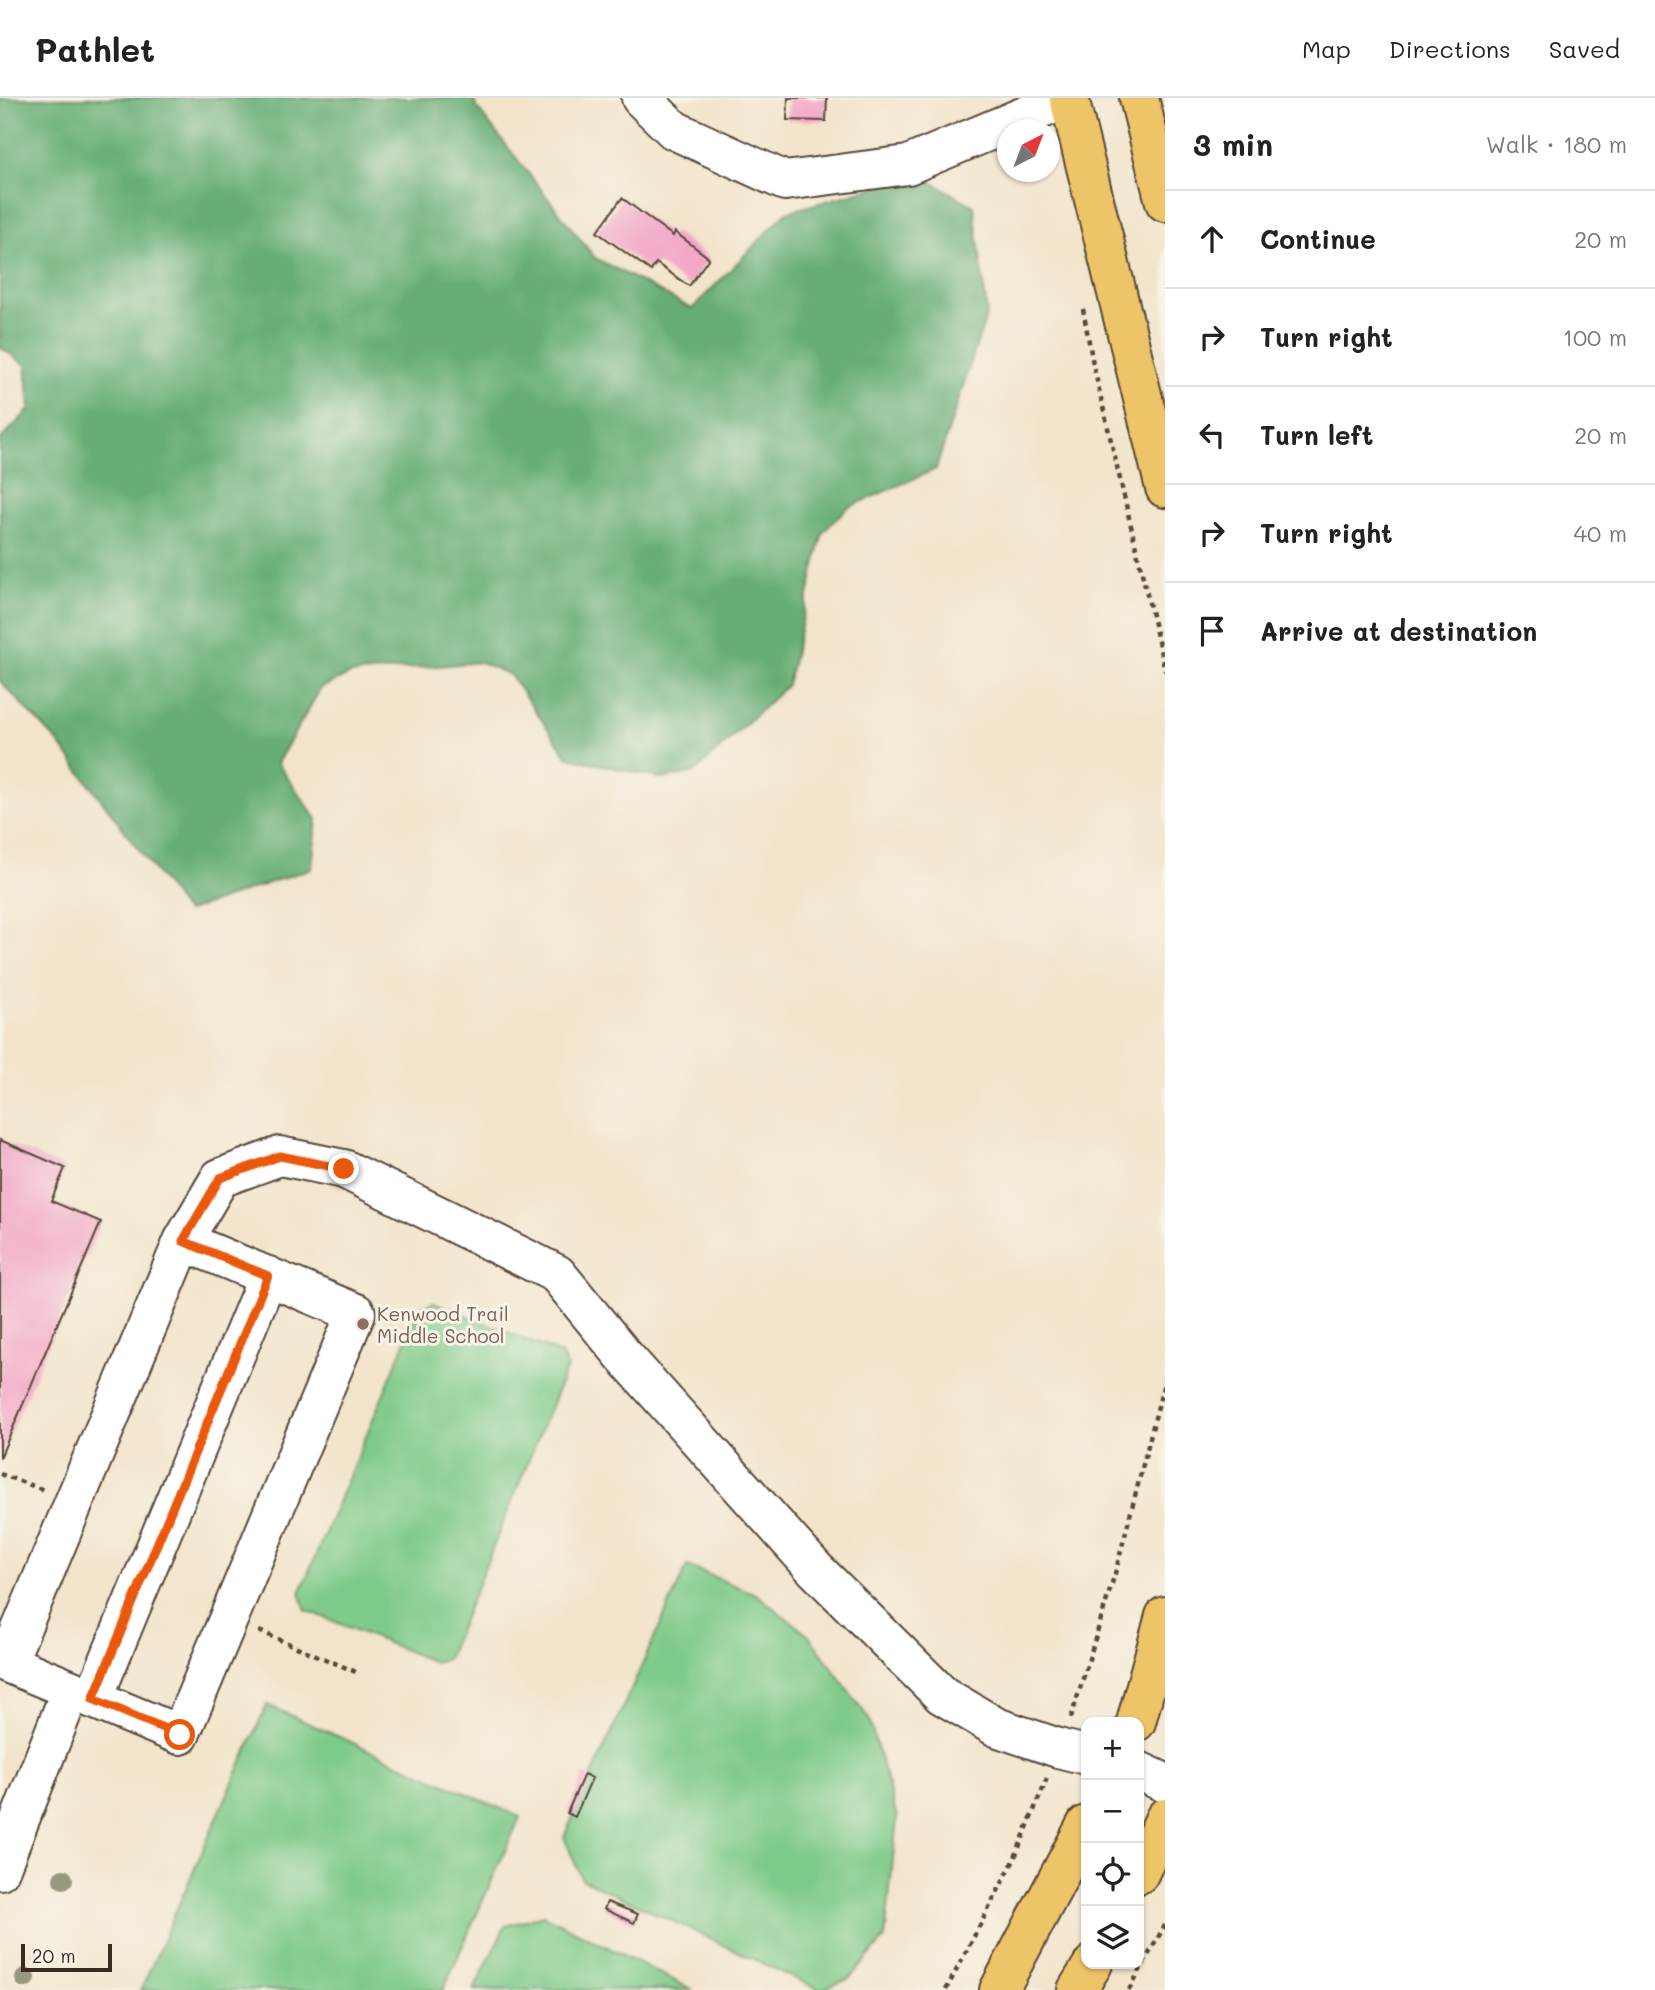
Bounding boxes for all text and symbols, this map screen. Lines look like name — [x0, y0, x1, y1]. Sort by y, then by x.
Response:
text: Pathlet — [35, 27, 155, 70]
text: Map — [1302, 33, 1351, 64]
text: Directions — [1389, 33, 1511, 64]
text: Saved — [1549, 33, 1620, 64]
north arrow — [997, 119, 1060, 182]
text: 3 min — [1193, 124, 1273, 164]
text: Walk · 180 m — [1486, 129, 1627, 159]
icon: ahead — [1193, 220, 1231, 258]
text: Continue — [1260, 222, 1376, 256]
text: 20 m — [1574, 224, 1627, 254]
icon: right — [1193, 318, 1231, 356]
text: Turn right — [1260, 320, 1393, 354]
text: 100 m — [1563, 322, 1627, 352]
icon: left — [1193, 416, 1231, 454]
text: Turn left — [1260, 418, 1373, 452]
text: 20 m — [1574, 420, 1627, 450]
icon: right — [1193, 514, 1231, 552]
text: Turn right — [1260, 516, 1393, 550]
text: 40 m — [1574, 518, 1627, 548]
icon: arrive — [1193, 612, 1231, 650]
text: Arrive at destination — [1260, 614, 1537, 648]
route end — [328, 1153, 359, 1184]
place label: Kenwood Trail Middle School — [377, 1301, 509, 1348]
marker: Kenwood Trail Middle School — [355, 1316, 371, 1332]
map controls — [1081, 1717, 1144, 1969]
button: + — [1081, 1717, 1144, 1780]
route start — [164, 1719, 195, 1750]
button: − — [1081, 1780, 1144, 1843]
button: locate — [1081, 1843, 1144, 1906]
button: layers — [1081, 1906, 1144, 1969]
scale bar — [21, 1941, 112, 1973]
text: 20 m — [32, 1943, 76, 1968]

